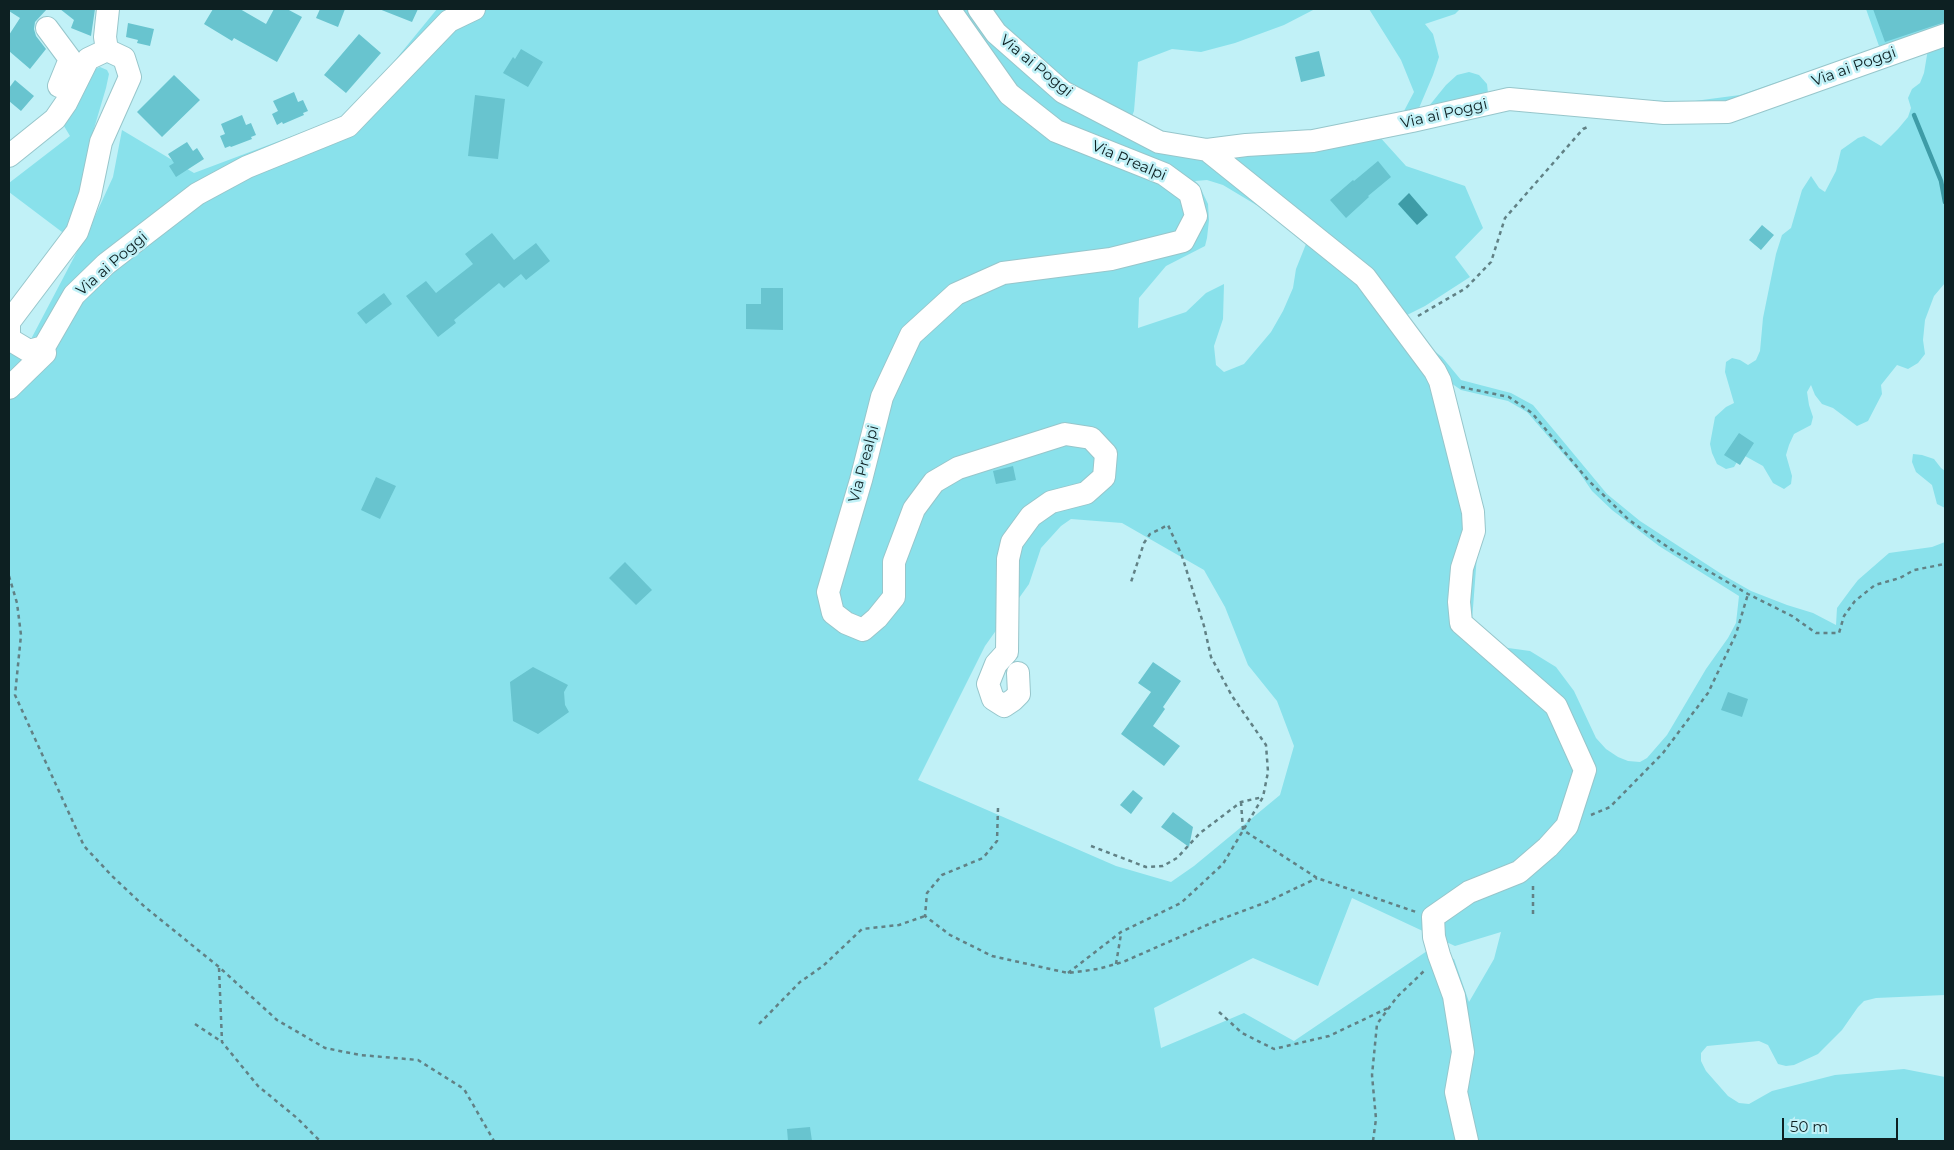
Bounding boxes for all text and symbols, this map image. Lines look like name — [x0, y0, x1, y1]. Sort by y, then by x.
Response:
street label: Via ai Poggi — [996, 31, 1076, 101]
street label: Via ai Poggi — [1809, 43, 1899, 91]
street label: Via ai Poggi — [1399, 95, 1489, 133]
street label: Via Prealpi — [1089, 137, 1169, 185]
street label: Via ai Poggi — [73, 228, 151, 300]
street label: Via Prealpi — [845, 423, 883, 505]
scale bar — [1784, 1108, 1900, 1140]
text: 50 m — [1790, 1117, 1828, 1136]

